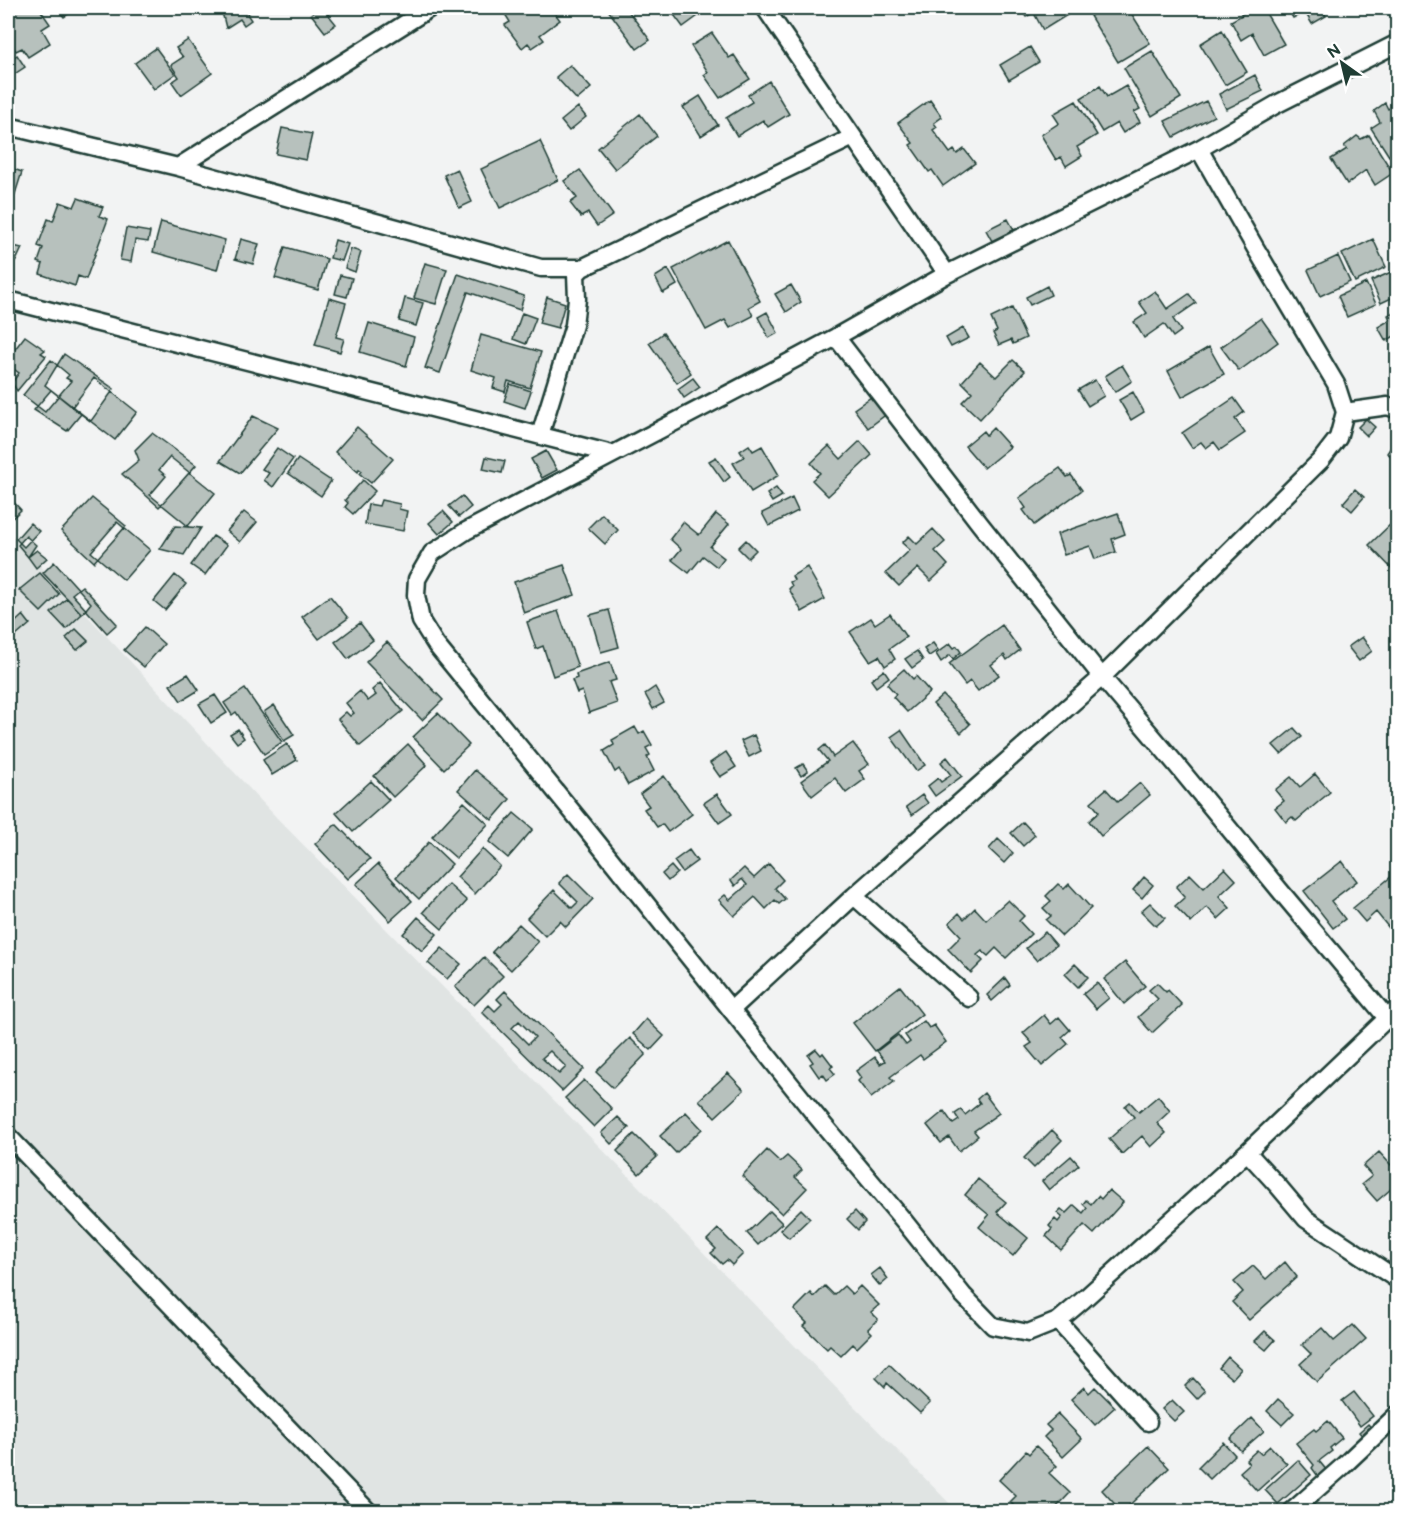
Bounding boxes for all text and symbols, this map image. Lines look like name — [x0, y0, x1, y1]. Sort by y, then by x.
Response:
north arrow — [1312, 33, 1372, 93]
text: N — [1324, 41, 1345, 63]

